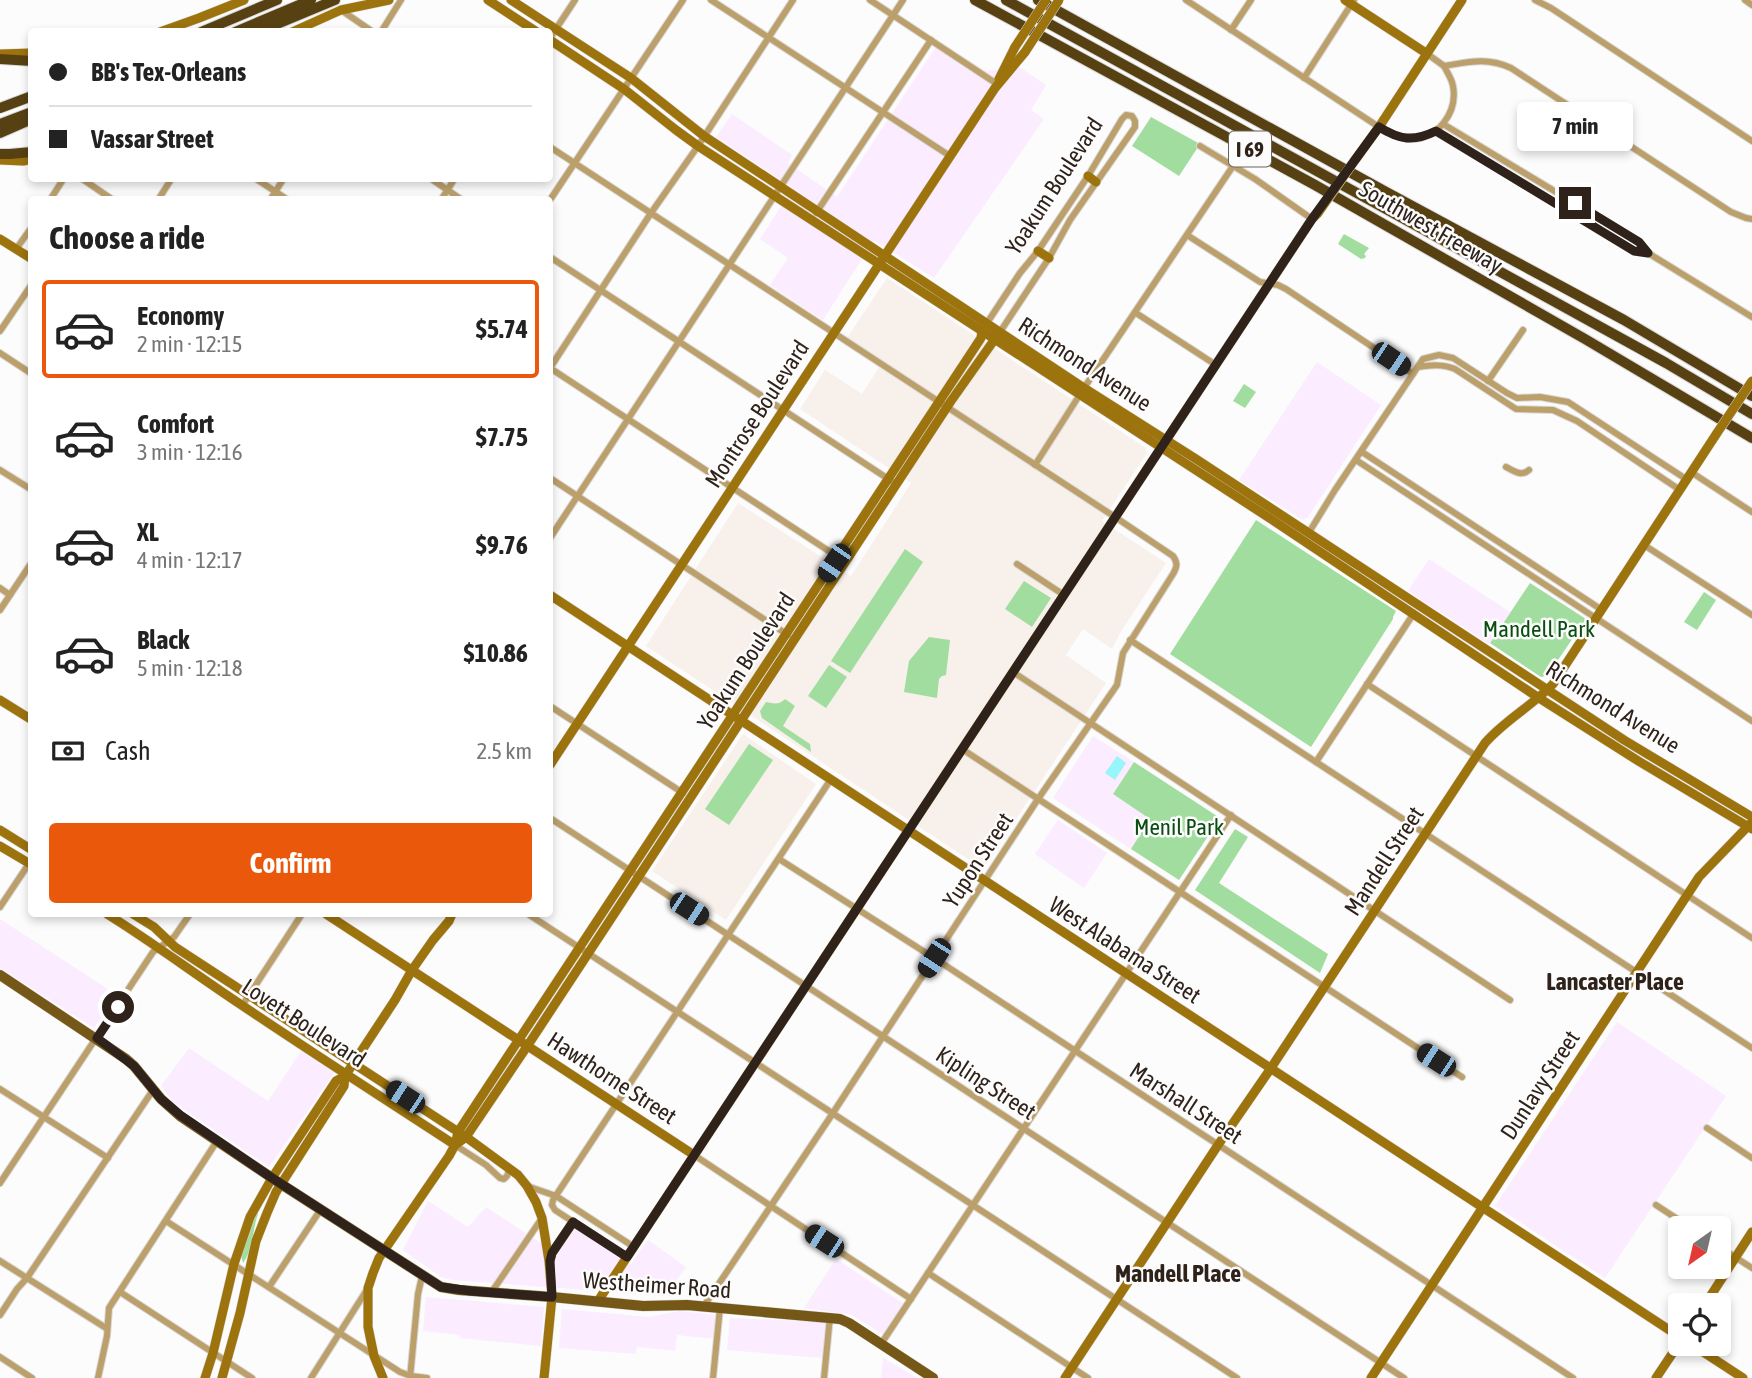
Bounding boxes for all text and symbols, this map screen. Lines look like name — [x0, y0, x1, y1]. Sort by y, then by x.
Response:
text: BB's Tex-Orleans — [91, 57, 246, 87]
callout: 7 min — [1517, 102, 1633, 150]
street label: Yoakum Boulevard — [1000, 113, 1108, 259]
text: 7 min — [1552, 113, 1598, 139]
text: Vassar Street — [91, 124, 214, 154]
road number: I 69 — [1229, 132, 1271, 166]
street label: Southwest Freeway — [1355, 175, 1507, 279]
route end — [1559, 187, 1591, 219]
text: Choose a ride — [49, 219, 205, 256]
icon: car — [53, 298, 116, 361]
text: Economy — [137, 301, 224, 331]
street label: Richmond Avenue — [1014, 312, 1156, 416]
text: $5.74 — [476, 314, 528, 344]
text: 2 min · 12:15 — [137, 331, 243, 357]
street label: Montrose Boulevard — [700, 336, 814, 492]
car — [1368, 339, 1415, 379]
icon: car — [53, 406, 116, 469]
text: Comfort — [137, 409, 214, 439]
text: $7.75 — [476, 422, 528, 452]
text: 3 min · 12:16 — [137, 439, 243, 465]
icon: car — [53, 514, 116, 577]
text: XL — [137, 517, 159, 547]
text: $9.76 — [476, 530, 528, 560]
car — [814, 540, 855, 586]
text: 4 min · 12:17 — [137, 547, 243, 573]
street label: Yoakum Boulevard — [692, 588, 800, 734]
park label: Mandell Park — [1483, 616, 1595, 642]
icon: car — [53, 622, 116, 685]
text: Black — [137, 625, 189, 655]
text: $10.86 — [464, 638, 528, 668]
text: 5 min · 12:18 — [137, 655, 243, 681]
street label: Richmond Avenue — [1541, 656, 1685, 758]
icon: cash — [49, 732, 87, 770]
text: Cash — [105, 736, 151, 766]
text: 2.5 km — [476, 738, 532, 764]
street label: Mandell Street — [1339, 802, 1429, 920]
street label: Yupon Street — [938, 808, 1018, 912]
park label: Menil Park — [1134, 814, 1224, 840]
button: Confirm — [49, 823, 532, 903]
car — [666, 889, 713, 929]
street label: West Alabama Street — [1045, 891, 1205, 1009]
car — [914, 935, 955, 981]
district label: Lancaster Place — [1546, 968, 1684, 995]
street label: Lovett Boulevard — [237, 973, 371, 1073]
route start — [102, 991, 134, 1023]
street label: Dunlavy Street — [1495, 1026, 1585, 1144]
street label: Hawthorne Street — [543, 1027, 681, 1129]
car — [1413, 1040, 1460, 1080]
street label: Kipling Street — [931, 1041, 1041, 1125]
street label: Marshall Street — [1125, 1057, 1247, 1149]
car — [382, 1077, 429, 1117]
north arrow — [1668, 1216, 1731, 1279]
map controls — [1668, 1216, 1731, 1356]
car — [801, 1221, 848, 1261]
district label: Mandell Place — [1115, 1260, 1241, 1287]
street label: Westheimer Road — [582, 1267, 732, 1303]
button: locate — [1668, 1293, 1731, 1356]

